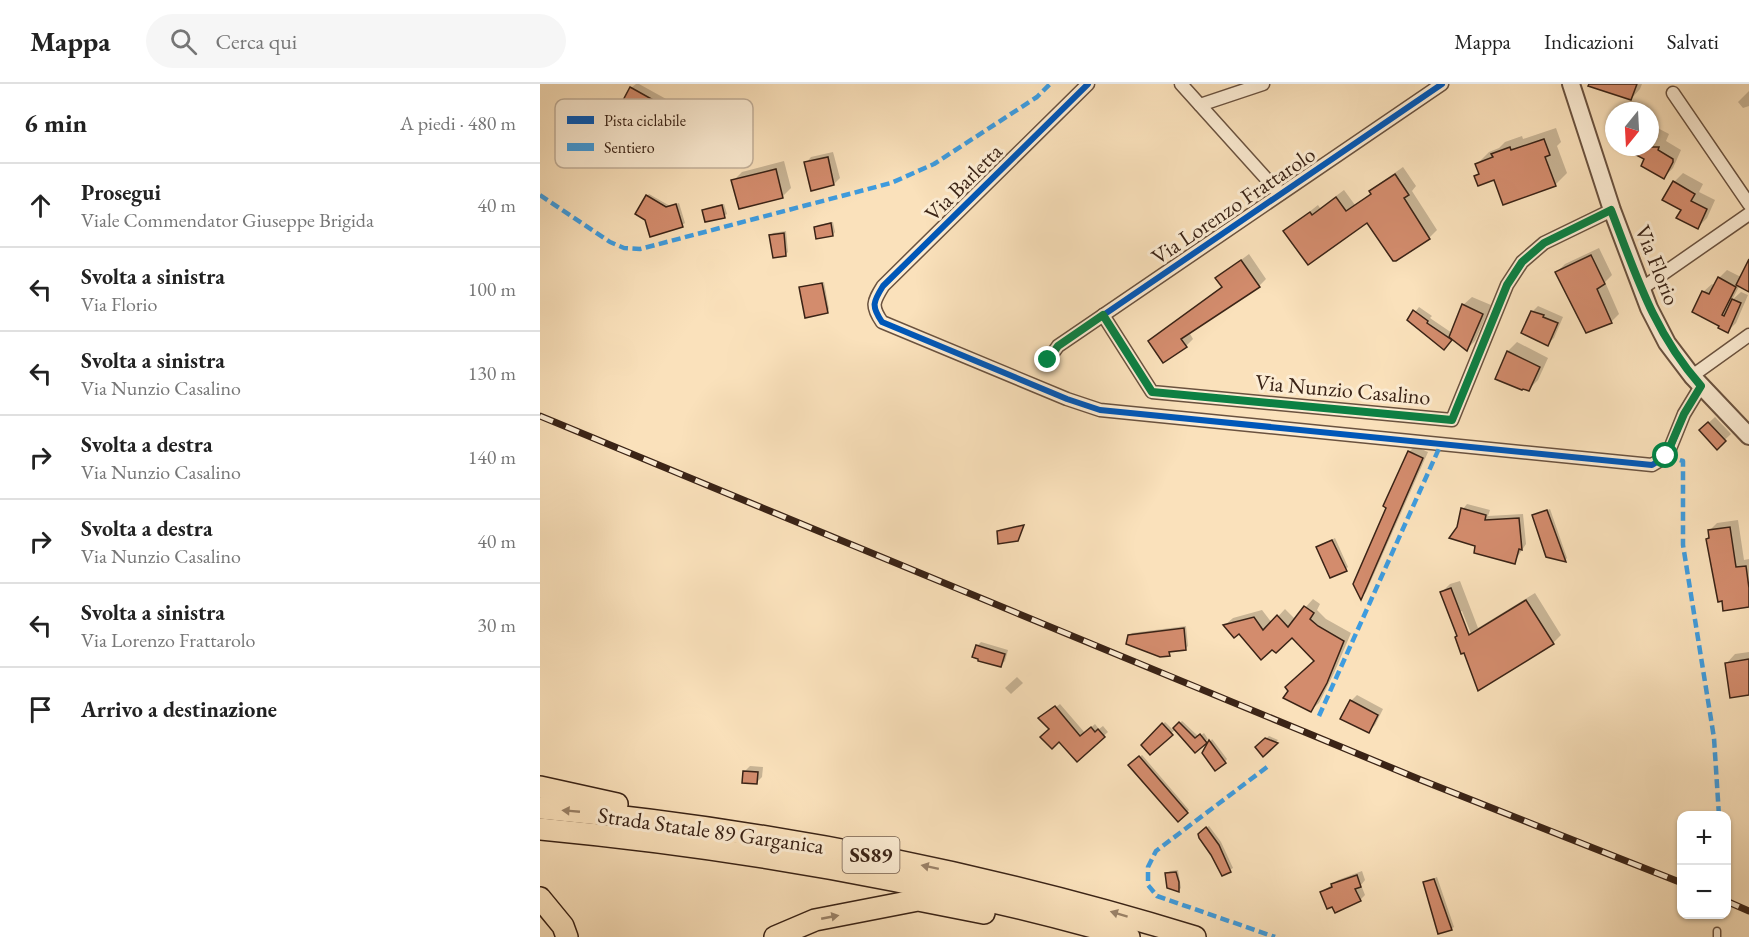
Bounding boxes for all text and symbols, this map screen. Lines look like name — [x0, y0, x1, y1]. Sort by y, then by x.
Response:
search box — [146, 14, 566, 68]
text: Mappa — [30, 23, 110, 59]
icon: search — [167, 25, 200, 58]
text: Cerca qui — [215, 27, 297, 56]
text: Mappa — [1454, 28, 1511, 55]
text: Indicazioni — [1544, 28, 1634, 55]
text: Salvati — [1667, 28, 1719, 55]
legend — [555, 99, 753, 168]
north arrow — [1605, 102, 1659, 156]
text: 6 min — [24, 106, 87, 140]
text: A piedi · 480 m — [400, 110, 516, 136]
text: Pista ciclabile — [604, 110, 686, 131]
text: Sentiero — [604, 137, 655, 158]
street label: Via Barletta — [918, 137, 1009, 227]
street label: Via Lorenzo Frattarolo — [1146, 140, 1321, 271]
text: Prosegui — [81, 178, 161, 207]
icon: ahead — [24, 189, 57, 222]
text: 40 m — [477, 192, 516, 218]
text: Viale Commendator Giuseppe Brigida — [81, 207, 374, 233]
street label: Via Florio — [1628, 221, 1687, 310]
text: Svolta a sinistra — [81, 262, 225, 291]
icon: left — [24, 273, 57, 306]
text: 100 m — [468, 276, 516, 302]
text: Via Florio — [81, 291, 157, 317]
text: Svolta a sinistra — [81, 346, 225, 375]
route end — [1034, 346, 1060, 372]
icon: left — [24, 357, 57, 390]
text: 130 m — [468, 360, 516, 386]
street label: Via Nunzio Casalino — [1254, 367, 1432, 412]
text: Via Nunzio Casalino — [81, 375, 241, 401]
text: Svolta a destra — [81, 430, 213, 459]
icon: right — [24, 441, 57, 474]
route start — [1652, 442, 1678, 468]
text: 140 m — [468, 444, 516, 470]
text: Via Nunzio Casalino — [81, 459, 241, 485]
text: Svolta a destra — [81, 514, 213, 543]
icon: right — [24, 525, 57, 558]
text: 40 m — [477, 528, 516, 554]
text: Via Nunzio Casalino — [81, 543, 241, 569]
text: Svolta a sinistra — [81, 598, 225, 627]
icon: left — [24, 609, 57, 642]
text: 30 m — [477, 612, 516, 638]
text: Via Lorenzo Frattarolo — [81, 627, 255, 653]
icon: arrive — [24, 693, 57, 726]
text: Arrivo a destinazione — [81, 695, 277, 724]
street label: Strada Statale 89 Garganica — [596, 800, 826, 861]
one-way arrow — [562, 806, 581, 816]
map controls — [1677, 811, 1731, 919]
button: + — [1677, 811, 1731, 865]
road number: SS89 — [842, 837, 900, 873]
one-way arrow — [920, 862, 939, 871]
button: − — [1677, 865, 1731, 919]
one-way arrow — [1110, 909, 1128, 918]
one-way arrow — [821, 912, 840, 921]

